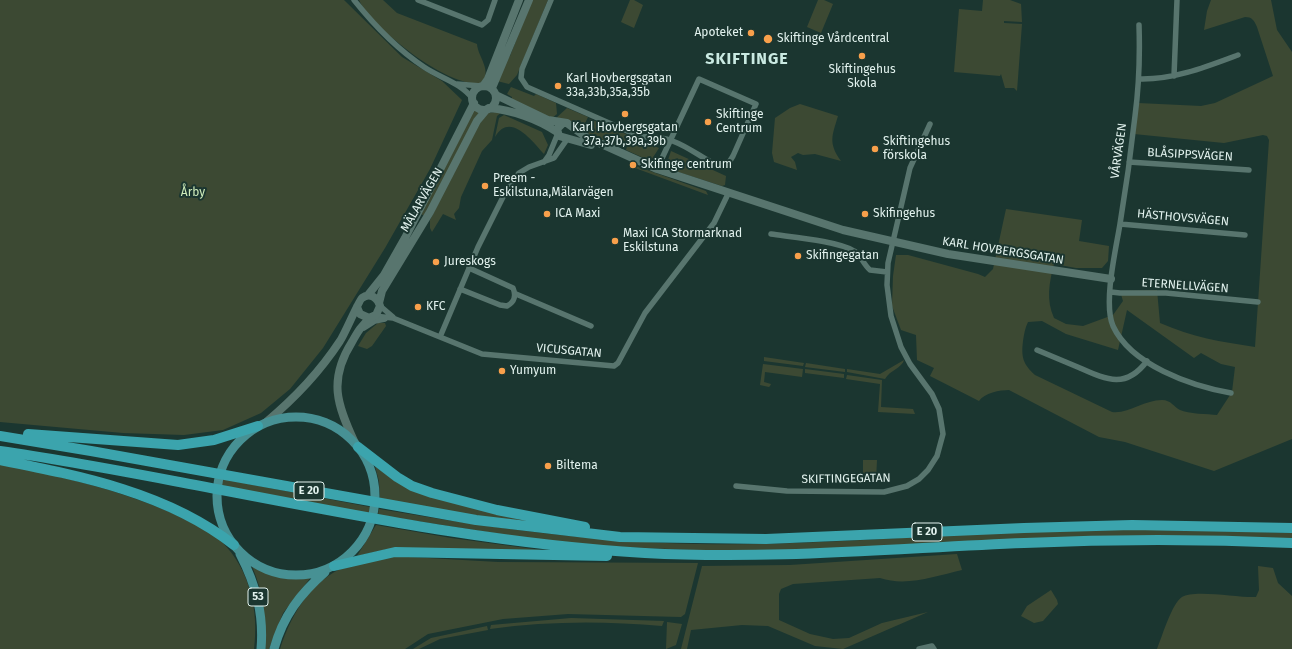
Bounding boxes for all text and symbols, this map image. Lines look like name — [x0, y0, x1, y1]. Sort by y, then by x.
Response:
place label: Apoteket — [694, 26, 743, 40]
marker: Apoteket — [746, 28, 756, 38]
place label: Skiftinge Vårdcentral — [777, 32, 889, 46]
marker: Skiftinge Vårdcentral — [762, 33, 774, 45]
district label: SKIFTINGE — [705, 50, 789, 70]
marker: Skiftingehus Skola — [857, 51, 867, 61]
place label: Skiftingehus Skola — [828, 63, 896, 91]
place label: Karl Hovbergsgatan 33a,33b,35a,35b — [566, 72, 672, 100]
marker: Karl Hovbergsgatan 33a,33b,35a,35b — [553, 81, 563, 91]
place label: Skiftinge Centrum — [716, 108, 763, 136]
marker: Karl Hovbergsgatan 37a,37b,39a,39b — [620, 109, 630, 119]
marker: Skiftinge Centrum — [703, 117, 713, 127]
place label: Karl Hovbergsgatan 37a,37b,39a,39b — [572, 121, 678, 149]
street label: VÅRVÄGEN — [1108, 122, 1130, 180]
place label: Skiftingehus förskola — [883, 135, 950, 163]
marker: Skiftingehus förskola — [870, 144, 880, 154]
street label: BLÅSIPPSVÄGEN — [1147, 146, 1233, 164]
place label: Skifinge centrum — [641, 158, 732, 172]
marker: Skifinge centrum — [628, 160, 638, 170]
street label: MÄLARVÄGEN — [398, 165, 446, 235]
place label: Preem - Eskilstuna,Mälarvägen — [493, 172, 613, 200]
marker: Preem - Eskilstuna,Mälarvägen — [480, 181, 490, 191]
park label: Årby — [181, 186, 205, 200]
place label: ICA Maxi — [555, 207, 600, 221]
place label: Skifingehus — [873, 207, 935, 221]
street label: HÄSTHOVSVÄGEN — [1136, 207, 1230, 229]
marker: ICA Maxi — [542, 209, 552, 219]
marker: Skifingehus — [860, 209, 870, 219]
place label: Maxi ICA Stormarknad Eskilstuna — [623, 227, 742, 255]
street label: KARL HOVBERGSGATAN — [941, 234, 1065, 268]
marker: Maxi ICA Stormarknad Eskilstuna — [610, 236, 620, 246]
place label: Skifingegatan — [806, 249, 879, 263]
marker: Skifingegatan — [793, 251, 803, 261]
place label: Jureskogs — [444, 255, 496, 269]
marker: Jureskogs — [431, 257, 441, 267]
street label: ETERNELLVÄGEN — [1141, 276, 1229, 296]
place label: KFC — [426, 300, 445, 314]
marker: KFC — [413, 302, 423, 312]
street label: VICUSGATAN — [536, 341, 602, 361]
place label: Yumyum — [510, 364, 556, 378]
marker: Yumyum — [497, 366, 507, 376]
place label: Biltema — [556, 459, 598, 473]
marker: Biltema — [543, 461, 553, 471]
street label: SKIFTINGEGATAN — [801, 471, 891, 487]
road number: E 20 — [294, 482, 324, 500]
road number: E 20 — [912, 523, 942, 541]
road number: 53 — [248, 588, 268, 606]

